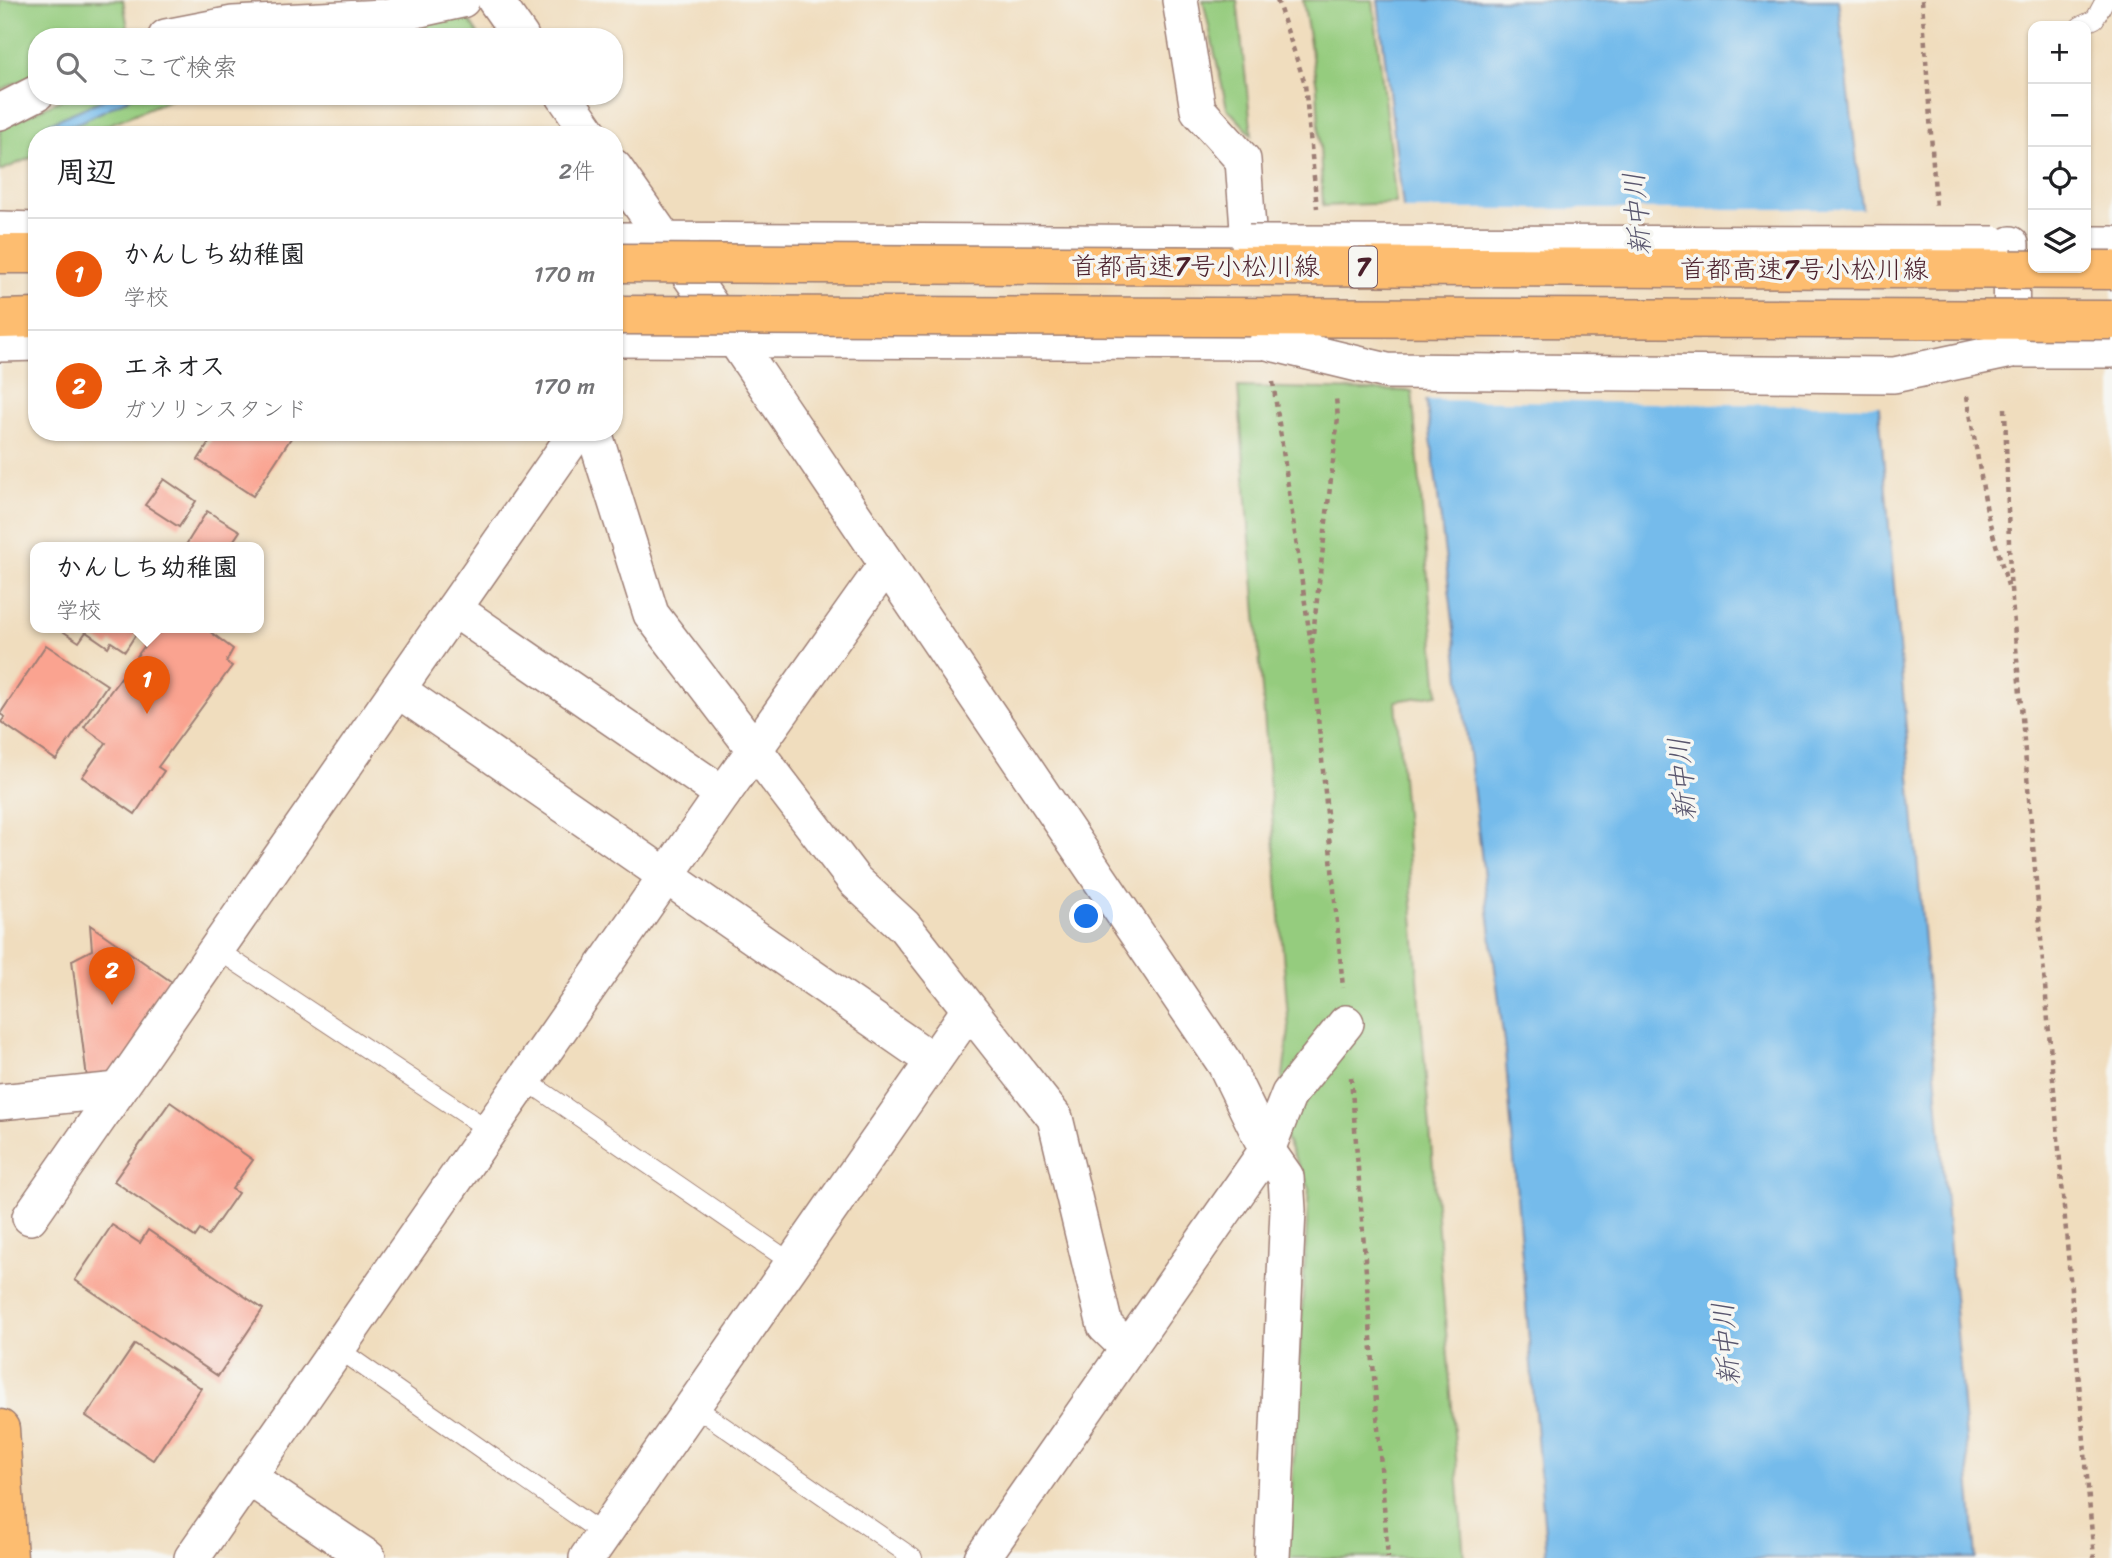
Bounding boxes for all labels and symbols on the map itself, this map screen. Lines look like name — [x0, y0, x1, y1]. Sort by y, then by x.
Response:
water label: 新中川 — [1609, 170, 1665, 258]
street label: 首都高速7号小松川線 — [1071, 243, 1319, 289]
road number: 7 — [1349, 246, 1377, 288]
street label: 首都高速7号小松川線 — [1680, 246, 1928, 292]
pin: 1 — [124, 656, 170, 714]
water label: 新中川 — [1654, 735, 1710, 823]
your location — [1069, 899, 1103, 933]
pin: 2 — [89, 947, 135, 1005]
water label: 新中川 — [1698, 1300, 1754, 1388]

